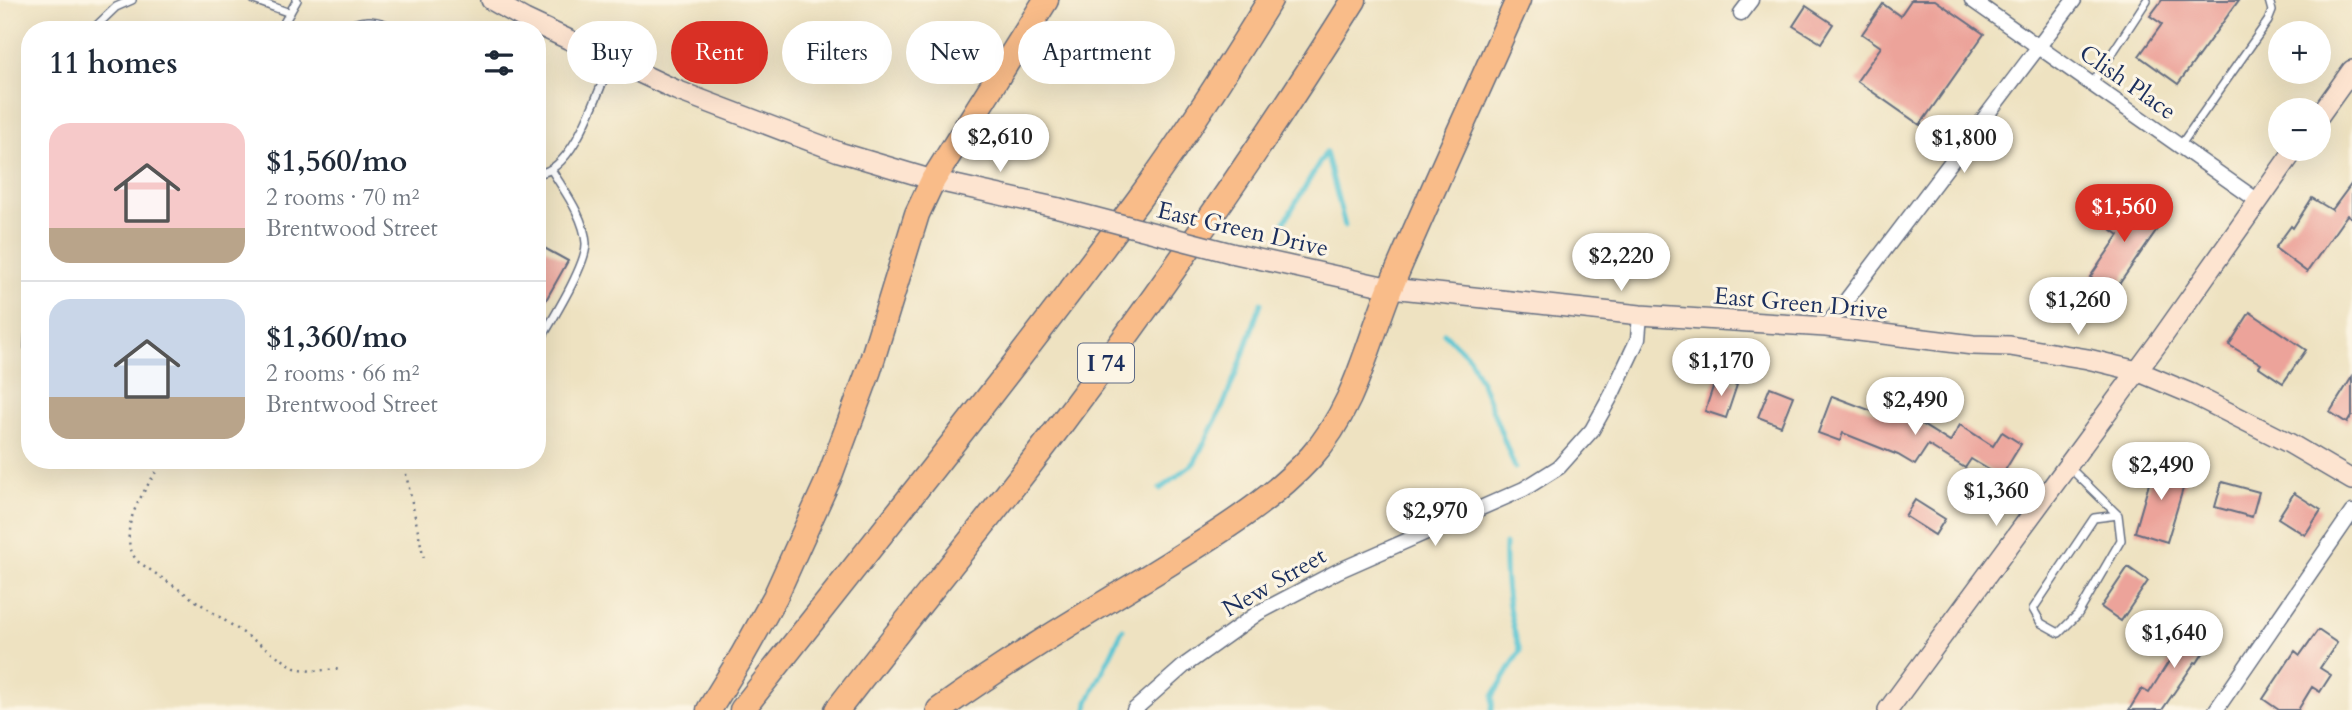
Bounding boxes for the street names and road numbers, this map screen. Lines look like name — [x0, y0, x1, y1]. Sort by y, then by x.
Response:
street label: Clish Place — [2073, 37, 2183, 128]
street label: East Green Drive — [1154, 194, 1332, 265]
street label: East Green Drive — [1712, 279, 1890, 328]
road number: I 74 — [1078, 344, 1134, 382]
street label: New Street — [1216, 539, 1333, 625]

